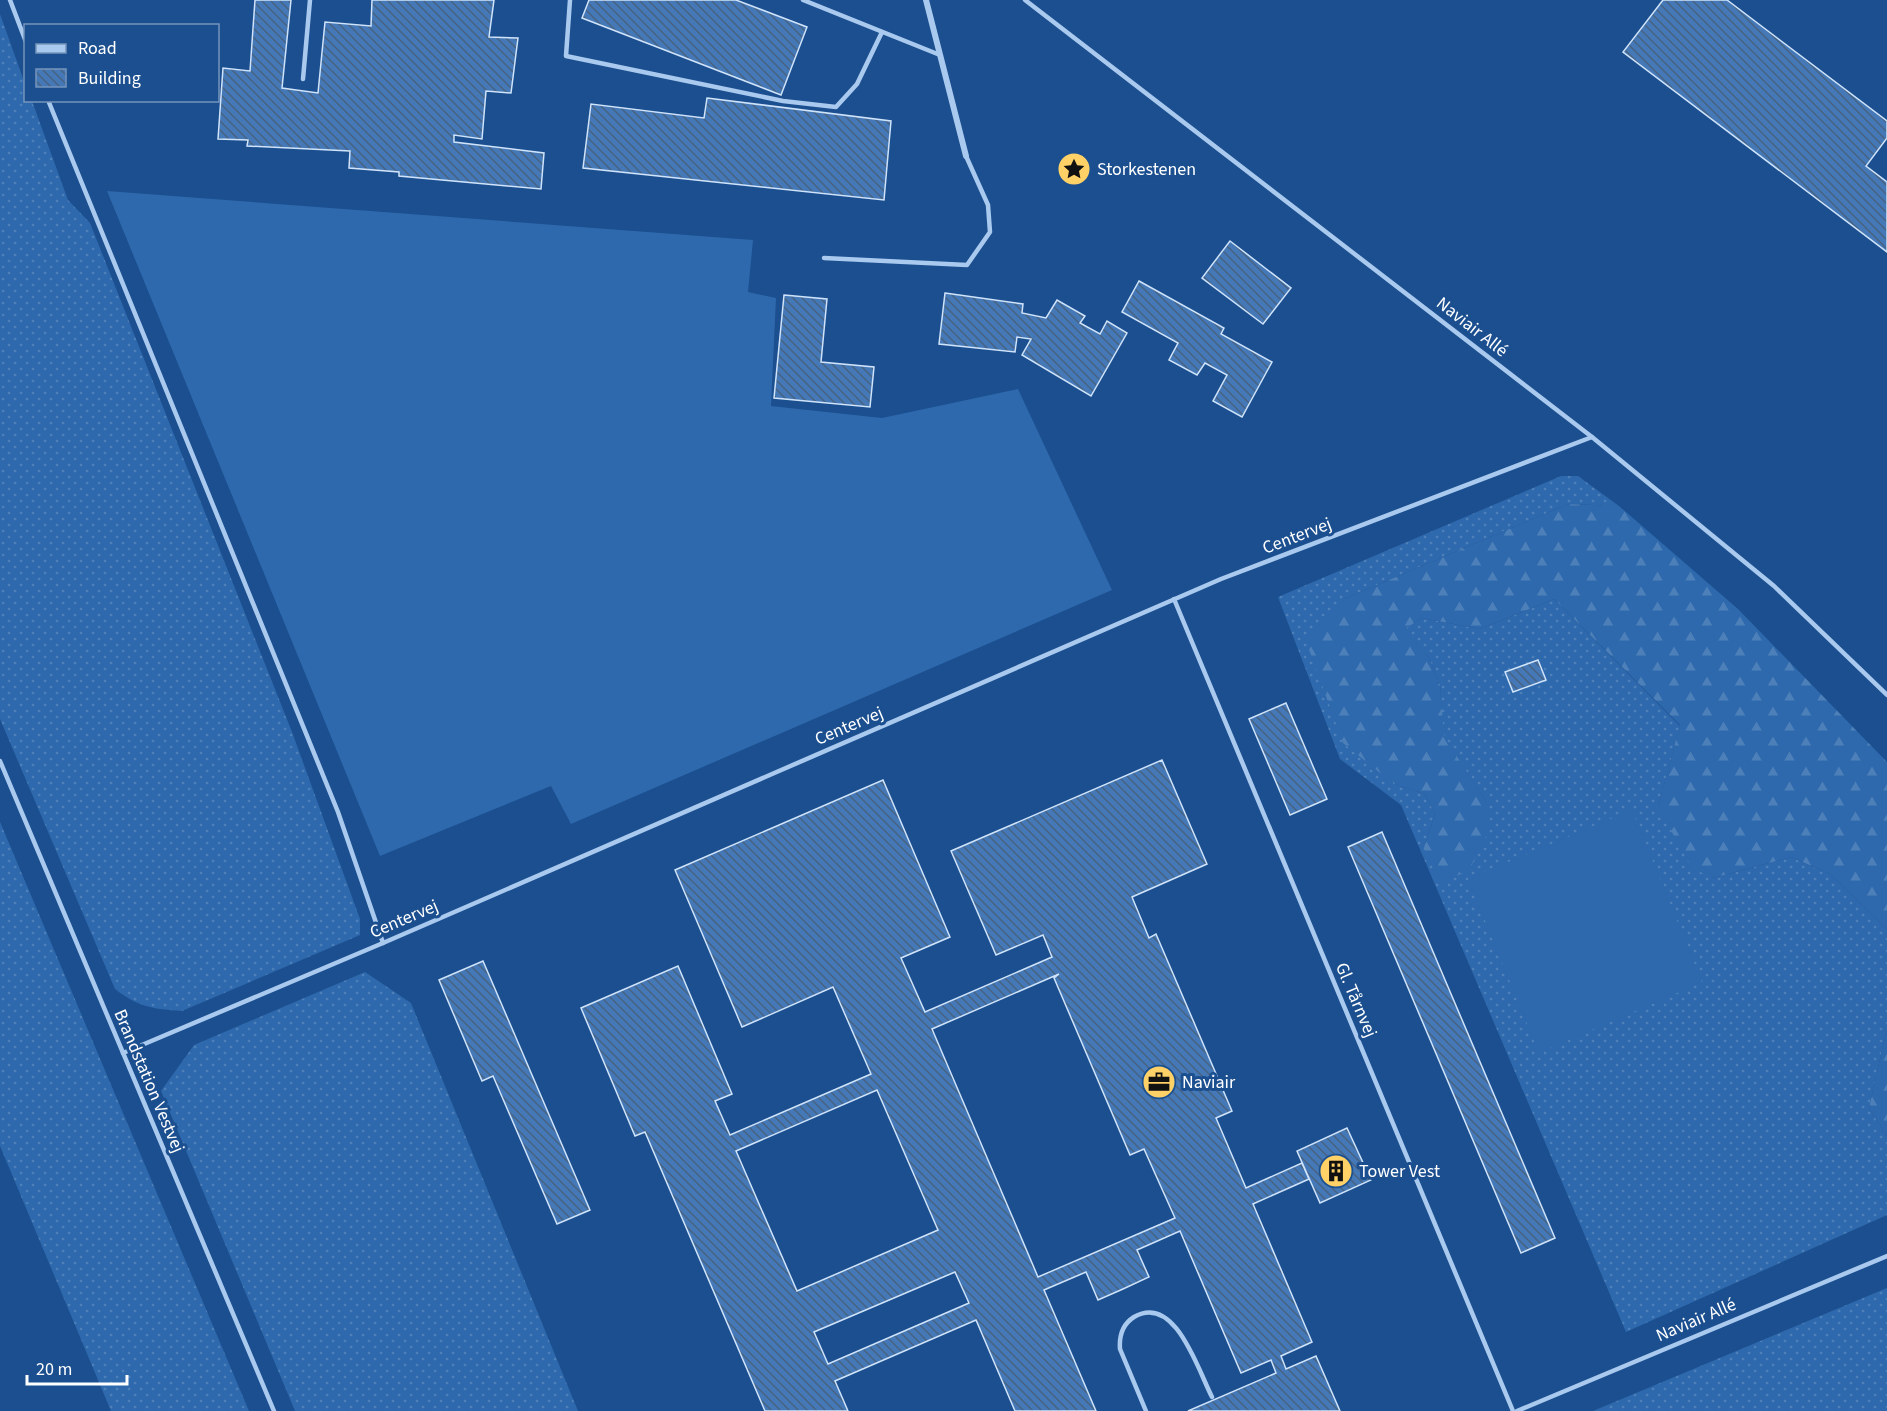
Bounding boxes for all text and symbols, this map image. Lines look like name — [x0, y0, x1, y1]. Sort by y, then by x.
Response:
legend — [24, 24, 219, 102]
text: Road — [78, 36, 117, 61]
text: Building — [78, 66, 141, 91]
place icon: Storkestenen — [1056, 151, 1092, 187]
place label: Storkestenen — [1097, 157, 1196, 182]
street label: Naviair Allé — [1431, 291, 1513, 363]
street label: Centervej — [1259, 511, 1335, 561]
street label: Centervej — [811, 700, 887, 752]
street label: Centervej — [366, 893, 442, 945]
street label: Gl. Tårnvej — [1329, 959, 1383, 1041]
street label: Brandstation Vestvej — [107, 1005, 191, 1157]
office icon: Naviair — [1141, 1064, 1177, 1100]
place label: Naviair — [1182, 1070, 1236, 1095]
building icon: Tower Vest — [1318, 1153, 1354, 1189]
place label: Tower Vest — [1359, 1159, 1440, 1184]
street label: Naviair Allé — [1652, 1292, 1740, 1348]
scale bar — [27, 1348, 128, 1386]
text: 20 m — [36, 1357, 72, 1382]

